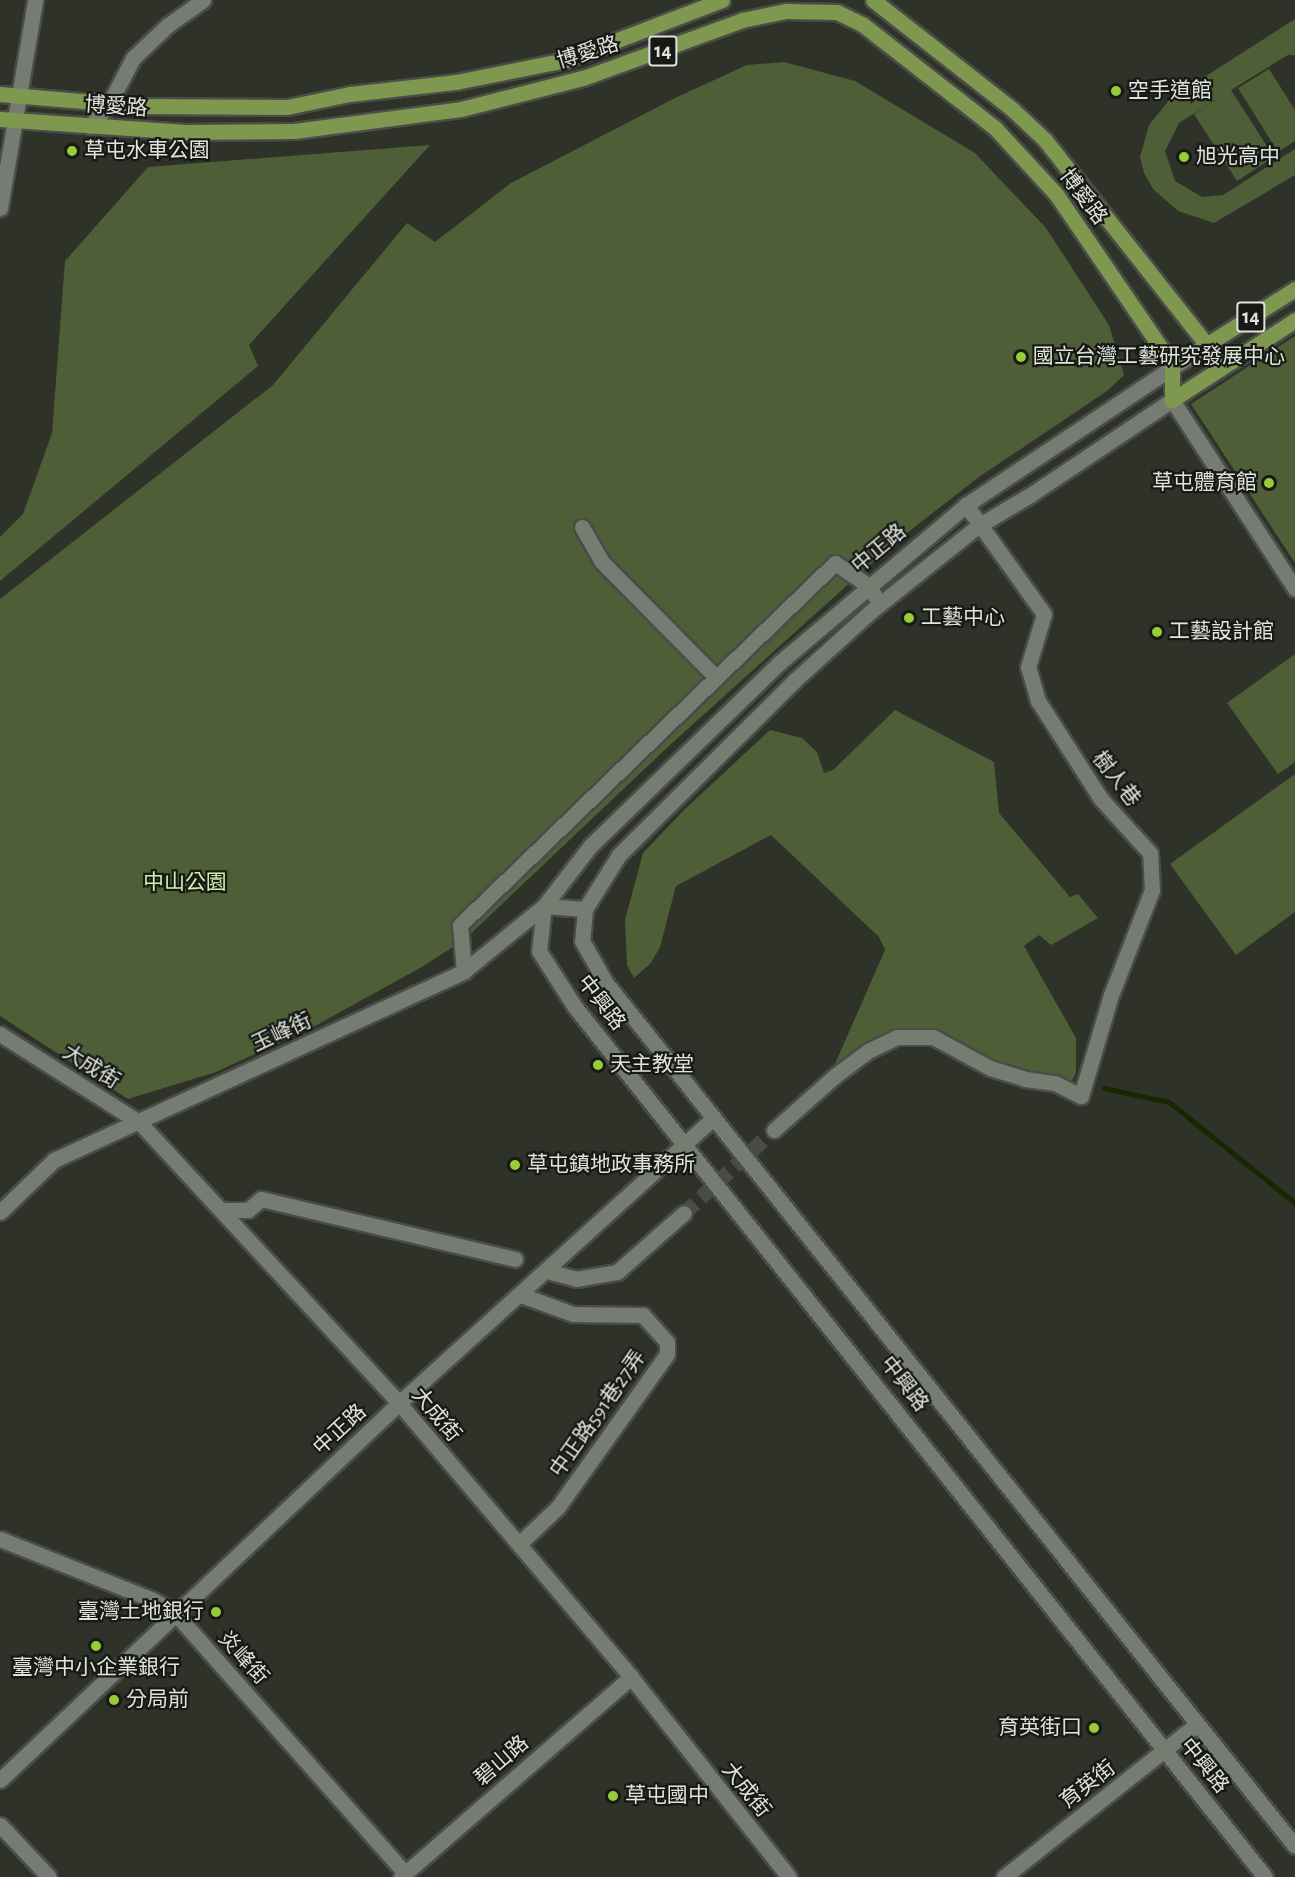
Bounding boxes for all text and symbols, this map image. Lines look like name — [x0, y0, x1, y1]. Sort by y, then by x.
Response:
street label: 博愛路 — [554, 32, 622, 74]
road number: 14 — [648, 34, 678, 68]
place label: 空手道館 — [1128, 78, 1212, 104]
marker: 空手道館 — [1109, 84, 1123, 98]
street label: 博愛路 — [84, 92, 148, 122]
place label: 草屯水車公園 — [84, 138, 210, 164]
marker: 草屯水車公園 — [65, 144, 79, 158]
place label: 旭光高中 — [1196, 144, 1280, 170]
marker: 旭光高中 — [1177, 150, 1191, 164]
street label: 博愛路 — [1054, 164, 1112, 230]
road number: 14 — [1236, 300, 1266, 334]
place label: 國立台灣工藝研究發展中心 — [1033, 344, 1285, 370]
marker: 國立台灣工藝研究發展中心 — [1014, 350, 1028, 364]
place label: 草屯體育館 — [1152, 470, 1257, 496]
marker: 草屯體育館 — [1262, 476, 1276, 490]
street label: 中正路 — [847, 519, 911, 579]
place label: 工藝中心 — [921, 605, 1005, 631]
marker: 工藝中心 — [902, 611, 916, 625]
place label: 工藝設計館 — [1169, 619, 1274, 645]
marker: 工藝設計館 — [1150, 625, 1164, 639]
street label: 樹人巷 — [1087, 746, 1145, 812]
park label: 中山公園 — [143, 870, 227, 896]
street label: 中興路 — [572, 970, 630, 1036]
street label: 玉峰街 — [248, 1008, 316, 1058]
street label: 大成街 — [58, 1040, 124, 1094]
place label: 天主教堂 — [610, 1052, 694, 1078]
marker: 天主教堂 — [591, 1058, 605, 1072]
place label: 草屯鎮地政事務所 — [527, 1152, 695, 1178]
marker: 草屯鎮地政事務所 — [508, 1158, 522, 1172]
street label: 中正路591巷27弄 — [545, 1346, 651, 1482]
street label: 中興路 — [875, 1351, 933, 1417]
street label: 大成街 — [406, 1383, 466, 1447]
street label: 中正路 — [308, 1399, 372, 1461]
place label: 臺灣土地銀行 — [78, 1599, 204, 1625]
marker: 臺灣土地銀行 — [209, 1605, 223, 1619]
street label: 炎峰街 — [213, 1626, 273, 1690]
marker: 臺灣中小企業銀行 — [89, 1639, 103, 1653]
place label: 臺灣中小企業銀行 — [12, 1655, 180, 1681]
place label: 分局前 — [126, 1687, 189, 1713]
marker: 分局前 — [107, 1693, 121, 1707]
place label: 育英街口 — [998, 1715, 1082, 1741]
marker: 育英街口 — [1087, 1721, 1101, 1735]
street label: 碧山路 — [470, 1731, 534, 1791]
street label: 中興路 — [1174, 1734, 1234, 1798]
street label: 育英街 — [1055, 1756, 1121, 1814]
street label: 大成街 — [716, 1758, 776, 1822]
place label: 草屯國中 — [625, 1783, 709, 1809]
marker: 草屯國中 — [606, 1789, 620, 1803]

